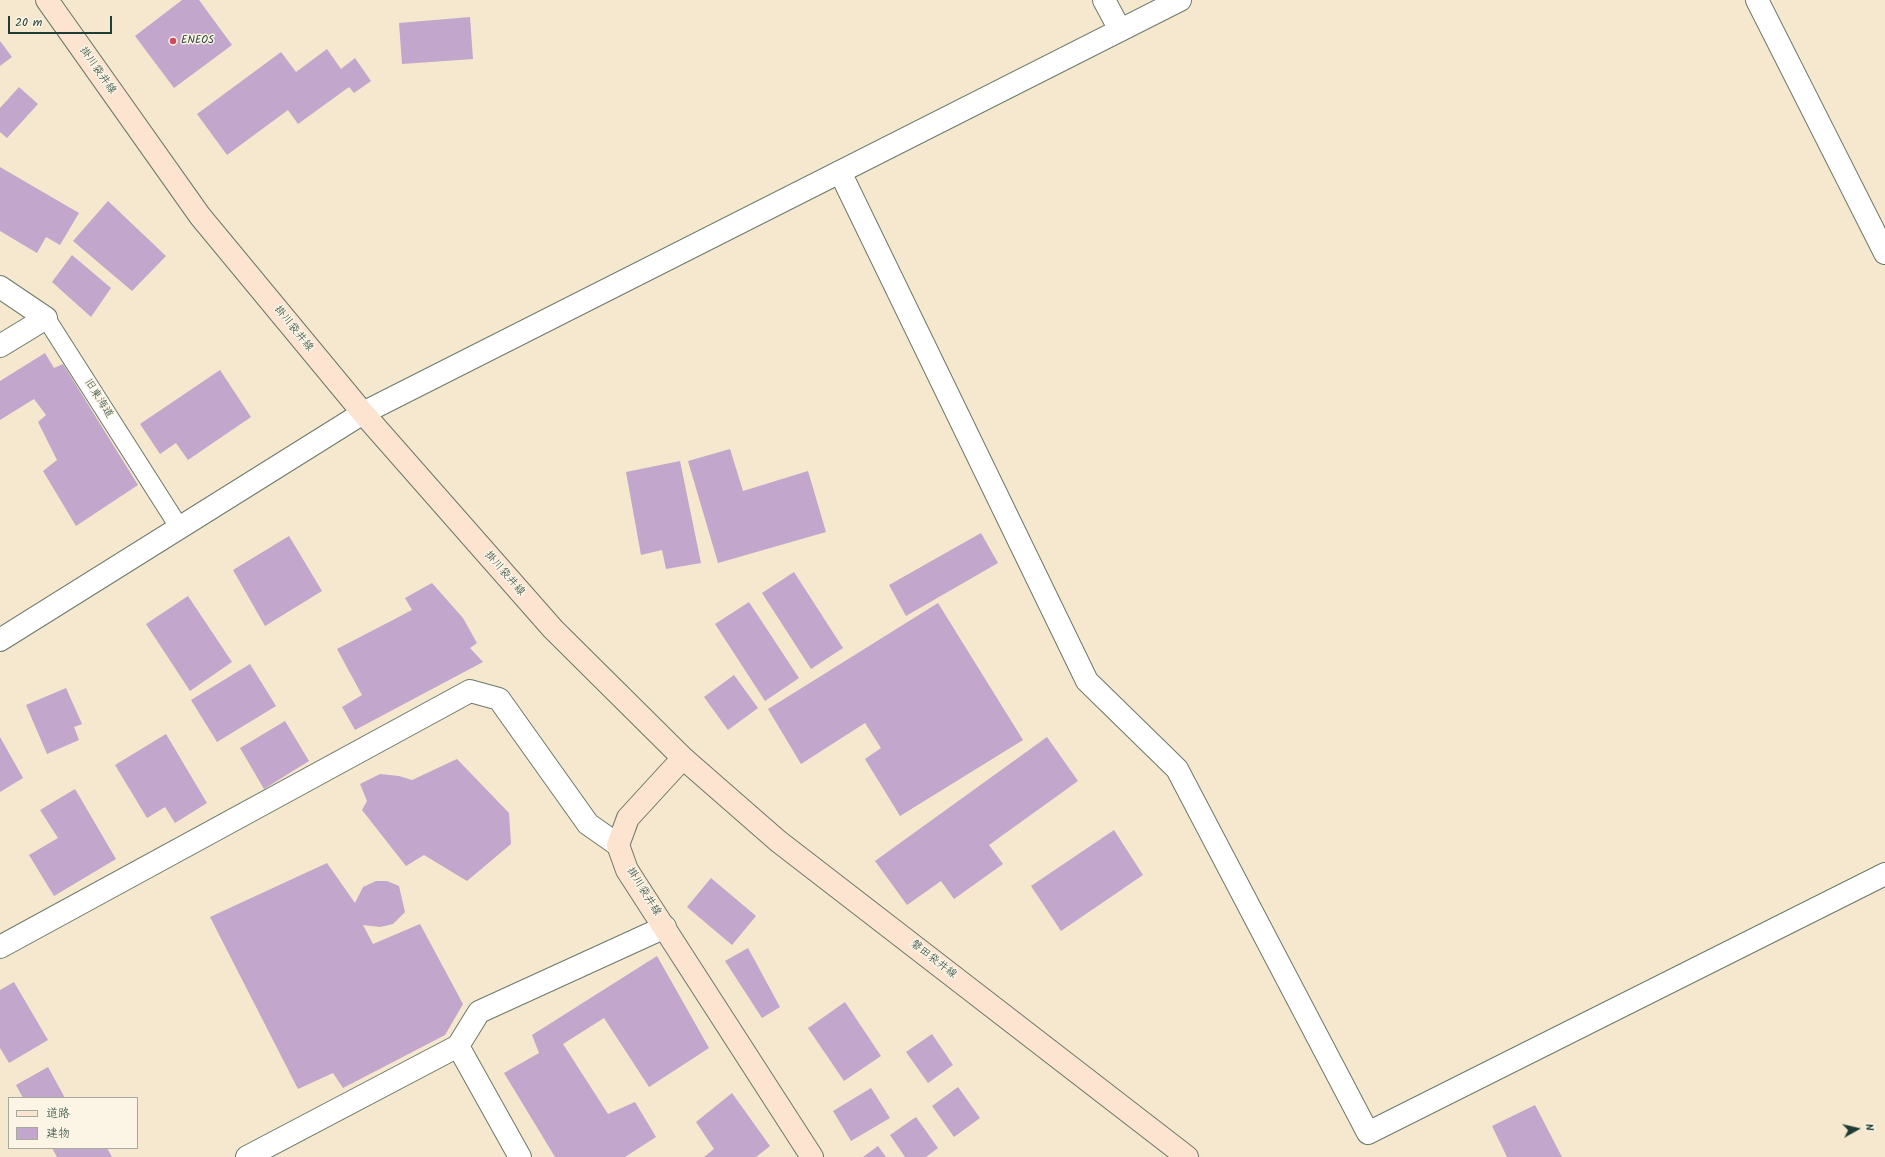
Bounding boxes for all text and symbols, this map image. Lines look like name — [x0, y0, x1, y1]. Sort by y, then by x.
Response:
scale bar — [10, 8, 114, 34]
text: 20 m — [15, 13, 42, 32]
place label: ENEOS — [181, 34, 214, 48]
marker: ENEOS — [168, 36, 178, 46]
street label: 掛川袋井線 — [76, 45, 118, 97]
street label: 掛川袋井線 — [271, 303, 315, 355]
street label: 旧東海道 — [81, 377, 115, 421]
street label: 掛川袋井線 — [481, 549, 527, 599]
street label: 掛川袋井線 — [623, 865, 663, 919]
street label: 磐田袋井線 — [907, 938, 959, 982]
legend — [8, 1097, 138, 1149]
text: 道路 — [46, 1104, 70, 1123]
north arrow — [1837, 1109, 1877, 1149]
text: N — [1859, 1123, 1878, 1132]
text: 建物 — [46, 1124, 70, 1143]

